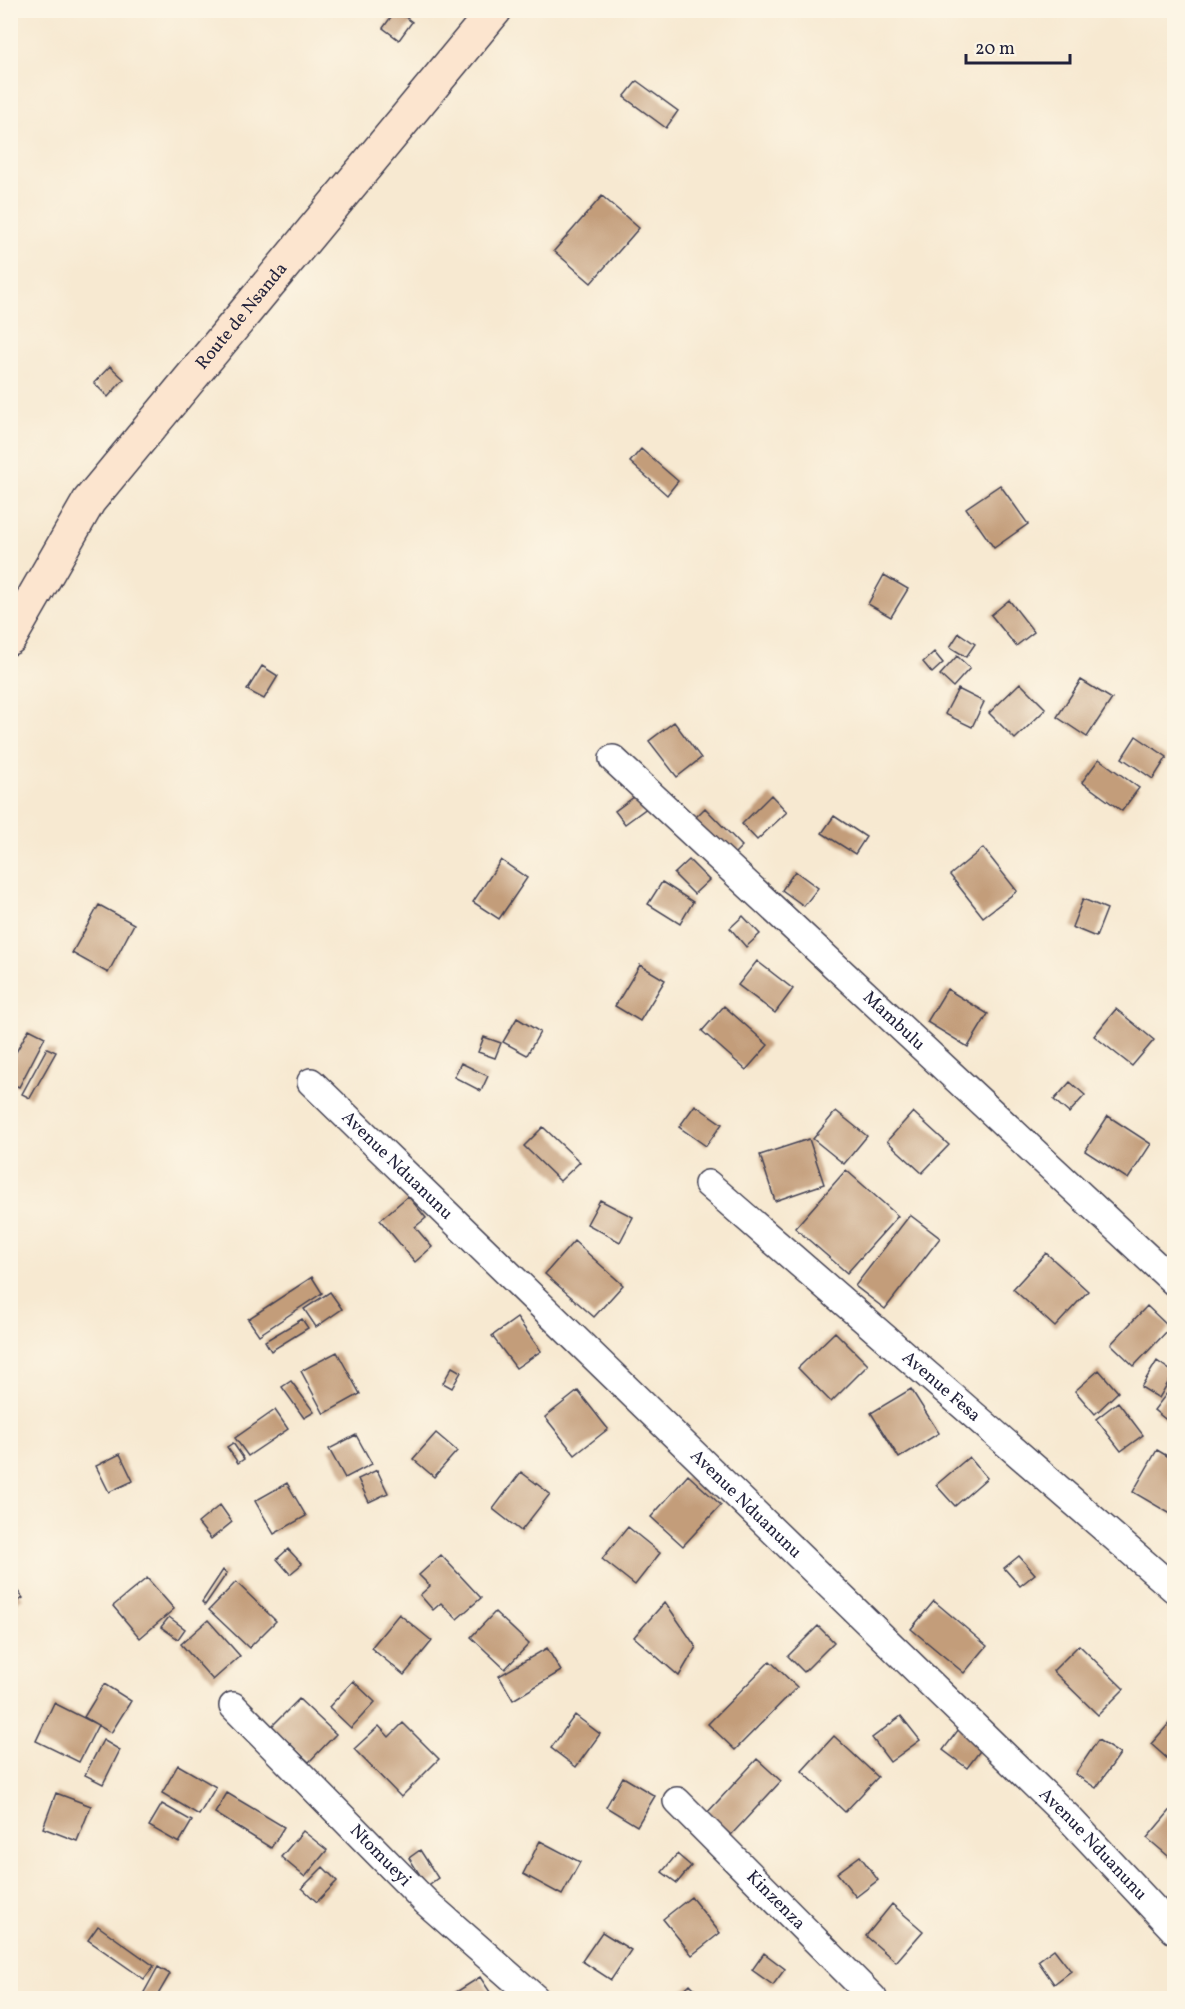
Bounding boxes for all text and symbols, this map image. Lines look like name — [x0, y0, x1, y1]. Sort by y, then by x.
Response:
scale bar — [966, 27, 1070, 65]
text: 20 m — [975, 37, 1015, 62]
street label: Route de Nsanda — [190, 257, 294, 375]
street label: Mambulu — [857, 985, 931, 1056]
street label: Avenue Nduanunu — [336, 1105, 459, 1226]
street label: Avenue Fesa — [896, 1345, 986, 1428]
street label: Avenue Nduanunu — [684, 1444, 807, 1564]
street label: Avenue Nduanunu — [1033, 1783, 1153, 1906]
street label: Ntomueyi — [344, 1819, 417, 1892]
street label: Kinzenza — [741, 1865, 811, 1936]

